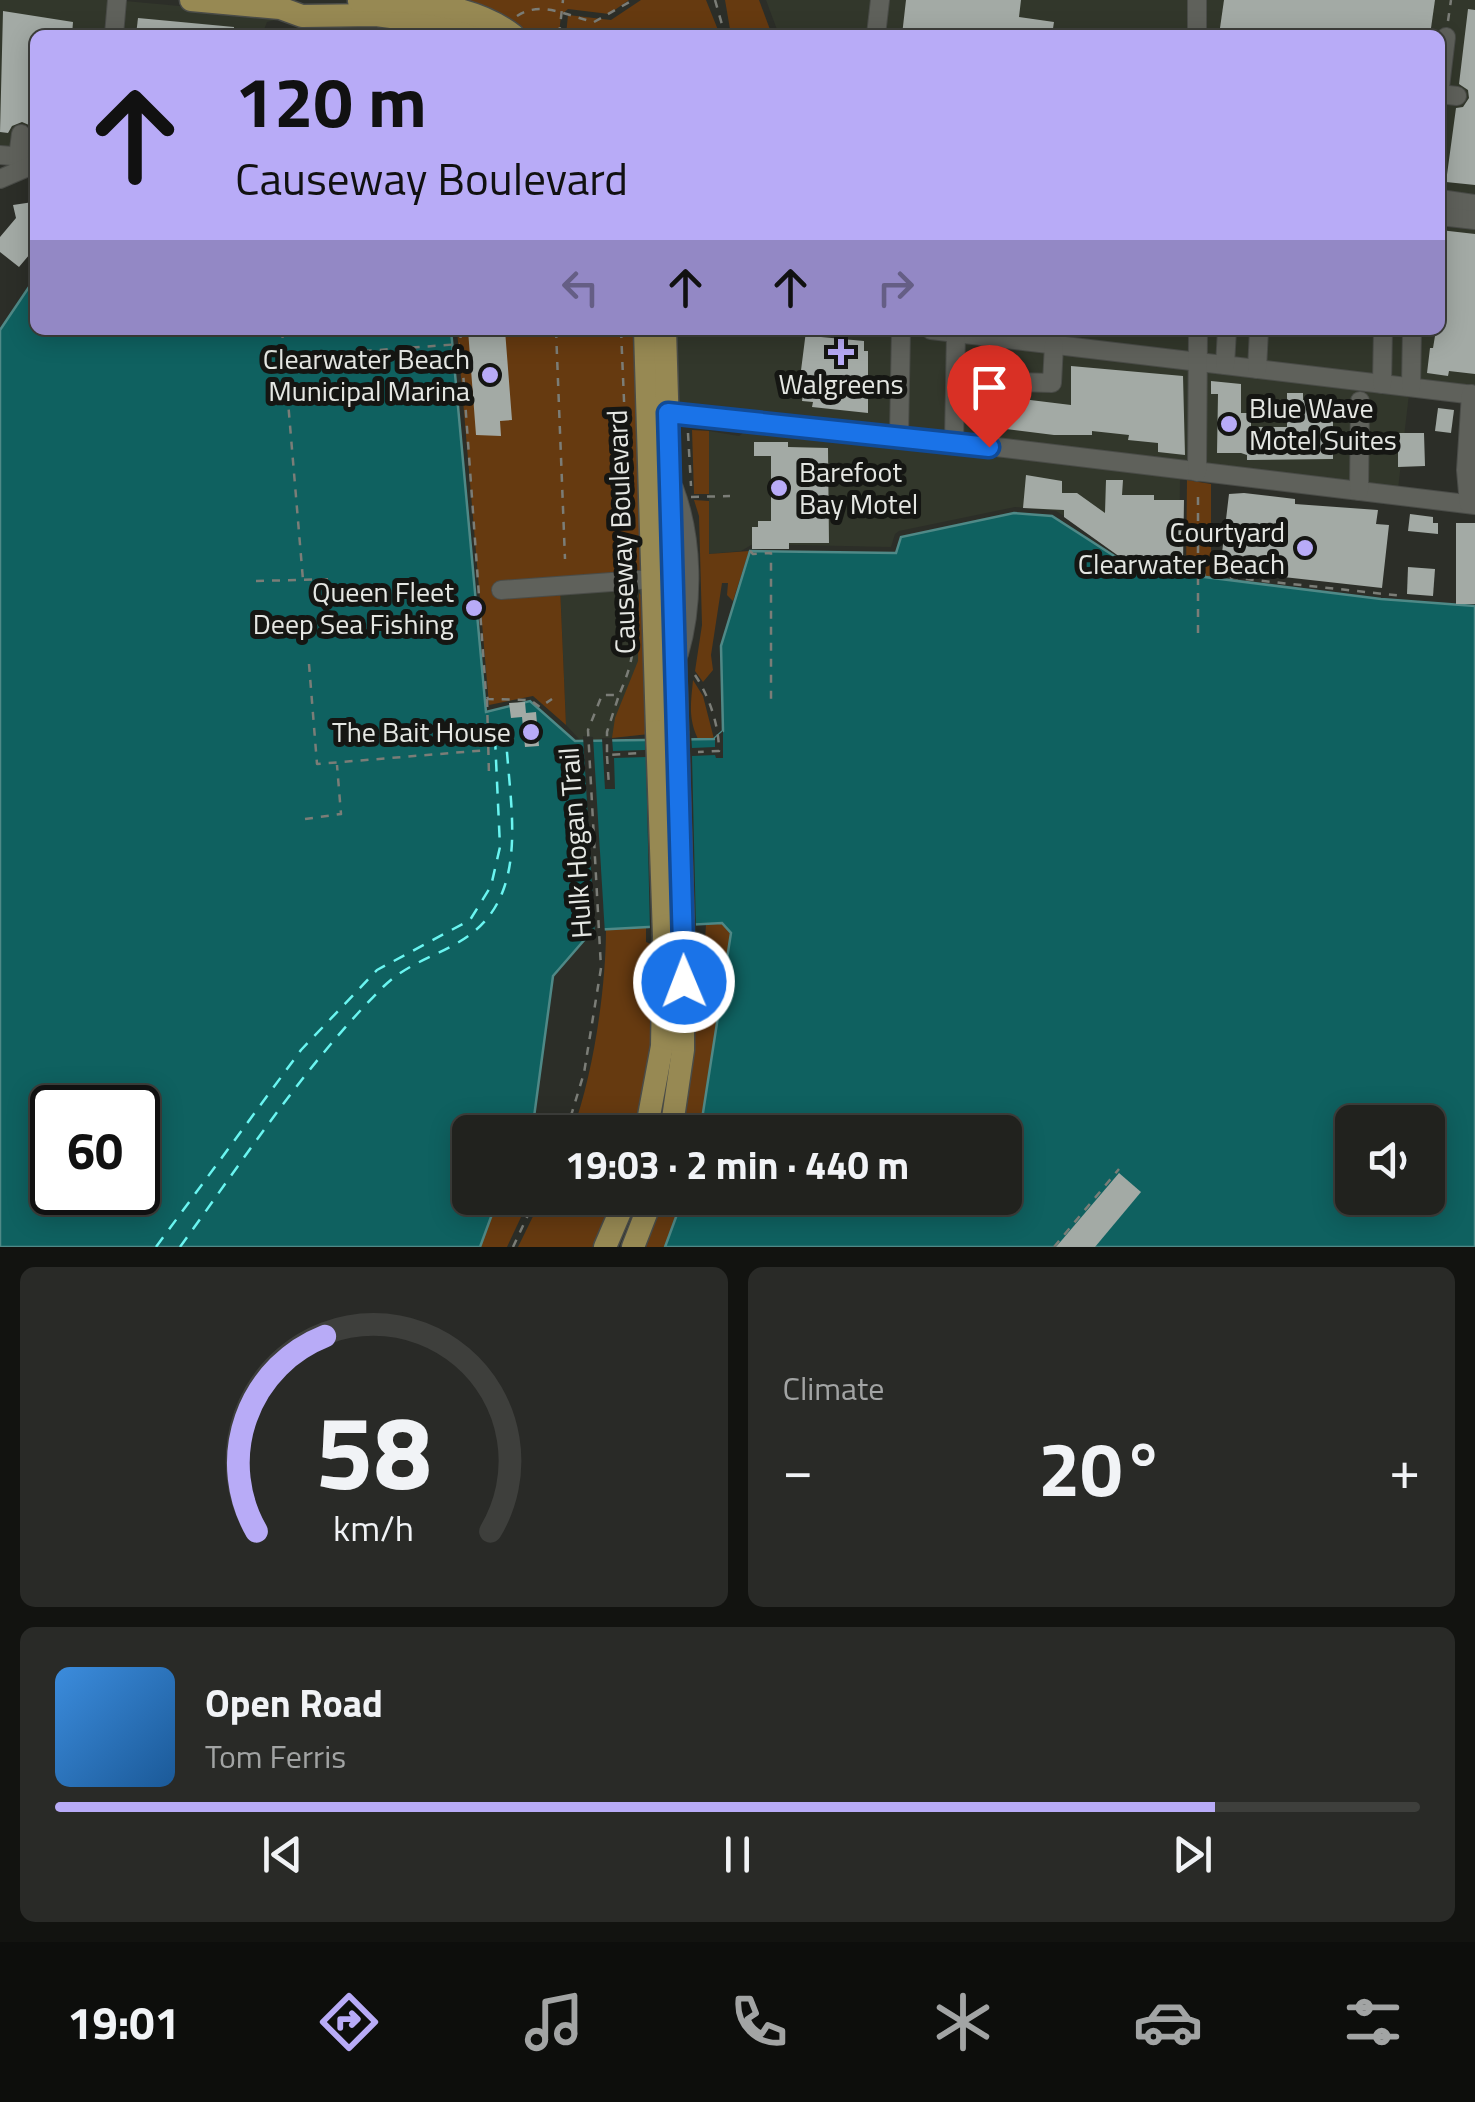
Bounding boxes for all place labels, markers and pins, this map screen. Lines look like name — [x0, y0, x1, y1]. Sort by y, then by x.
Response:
place label: Clearwater Beach Municipal Marina — [263, 337, 470, 412]
marker: Walgreens — [830, 341, 852, 363]
pin — [947, 345, 1032, 448]
place label: Walgreens — [778, 362, 904, 405]
marker: Clearwater Beach Municipal Marina — [479, 364, 501, 386]
place label: Blue Wave Motel Suites — [1249, 386, 1397, 461]
marker: Blue Wave Motel Suites — [1218, 413, 1240, 435]
place label: Barefoot Bay Motel — [799, 450, 918, 525]
marker: Barefoot Bay Motel — [768, 477, 790, 499]
place label: Courtyard Clearwater Beach — [1078, 510, 1285, 585]
marker: Courtyard Clearwater Beach — [1294, 537, 1316, 559]
place label: Queen Fleet Deep Sea Fishing — [253, 570, 454, 645]
marker: Queen Fleet Deep Sea Fishing — [463, 597, 485, 619]
place label: The Bait House — [332, 710, 511, 753]
marker: The Bait House — [520, 721, 542, 743]

